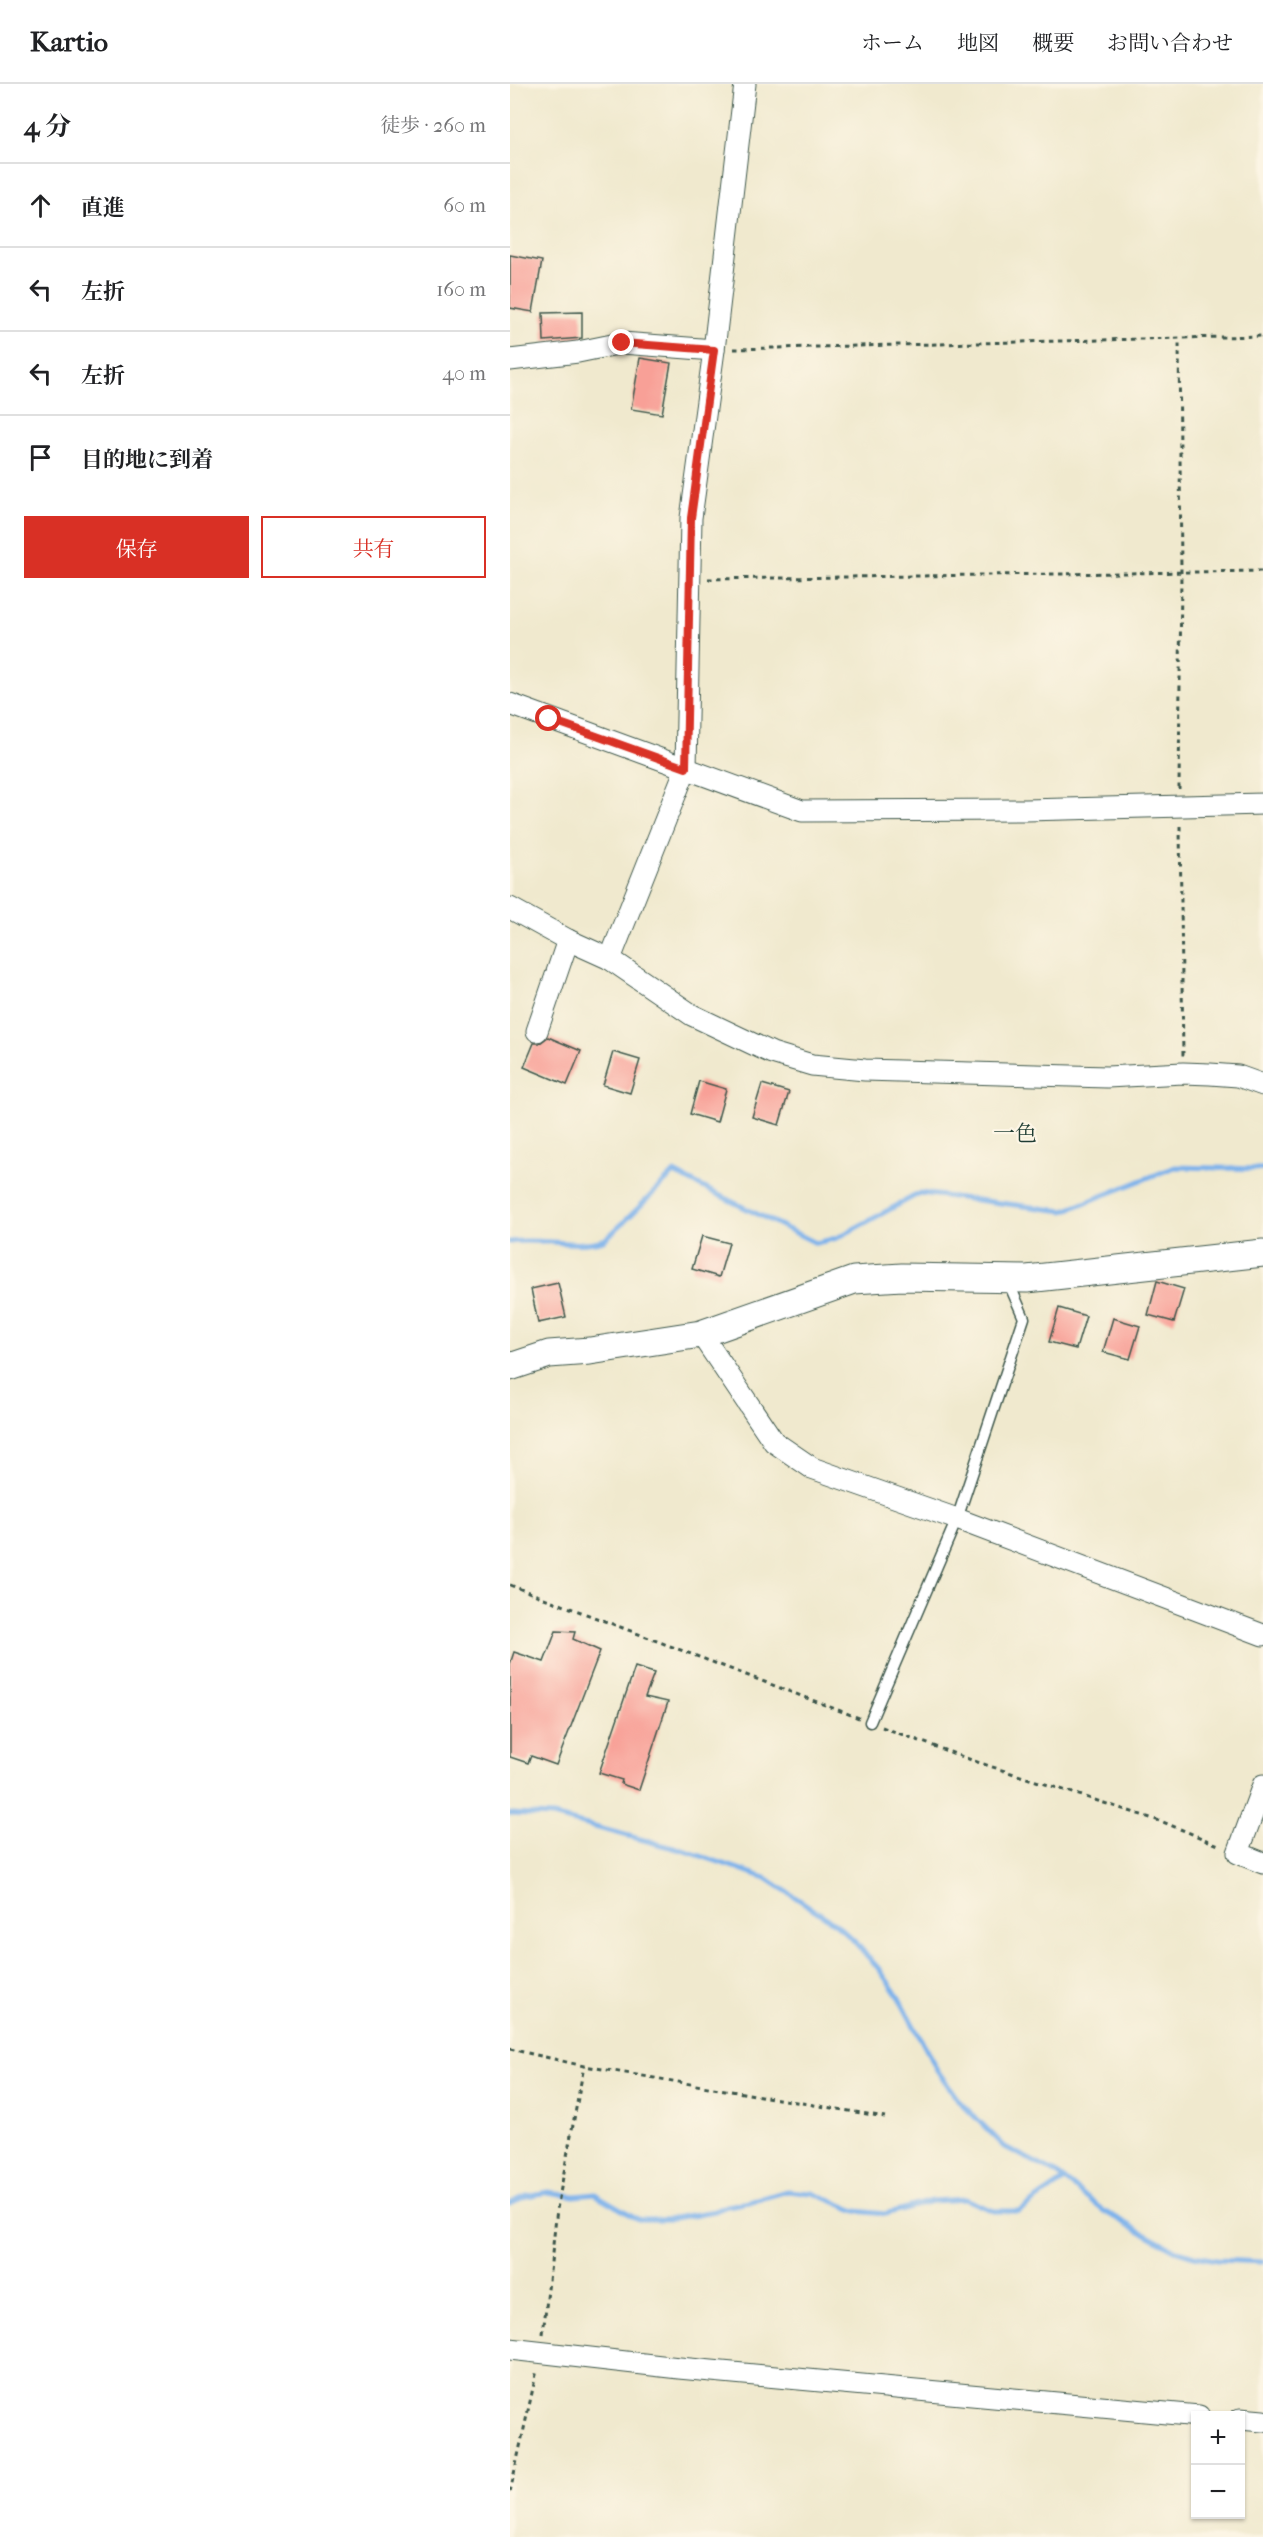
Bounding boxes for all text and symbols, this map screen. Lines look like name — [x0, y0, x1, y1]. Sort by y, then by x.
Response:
text: Kartio — [30, 25, 108, 58]
text: ホーム — [861, 31, 924, 55]
text: 地図 — [957, 31, 999, 55]
text: 概要 — [1032, 31, 1074, 55]
text: お問い合わせ — [1107, 31, 1233, 55]
text: 4 分 — [24, 111, 71, 142]
text: 徒歩 · 260 m — [380, 114, 486, 137]
icon: ahead — [24, 189, 57, 222]
text: 60 m — [443, 194, 486, 217]
text: 直進 — [81, 195, 125, 221]
icon: left — [24, 273, 57, 306]
text: 160 m — [436, 278, 486, 301]
text: 左折 — [81, 279, 125, 305]
route end — [608, 329, 634, 355]
icon: left — [24, 357, 57, 390]
text: 40 m — [442, 362, 486, 385]
text: 左折 — [81, 363, 125, 389]
icon: arrive — [24, 441, 57, 474]
text: 目的地に到着 — [81, 447, 213, 473]
button: 保存 — [24, 516, 249, 578]
button: 共有 — [261, 516, 486, 578]
route start — [535, 705, 561, 731]
district label: 一色 — [993, 1121, 1037, 1147]
map controls — [1191, 2411, 1245, 2519]
button: + — [1191, 2411, 1245, 2465]
button: − — [1191, 2465, 1245, 2519]

